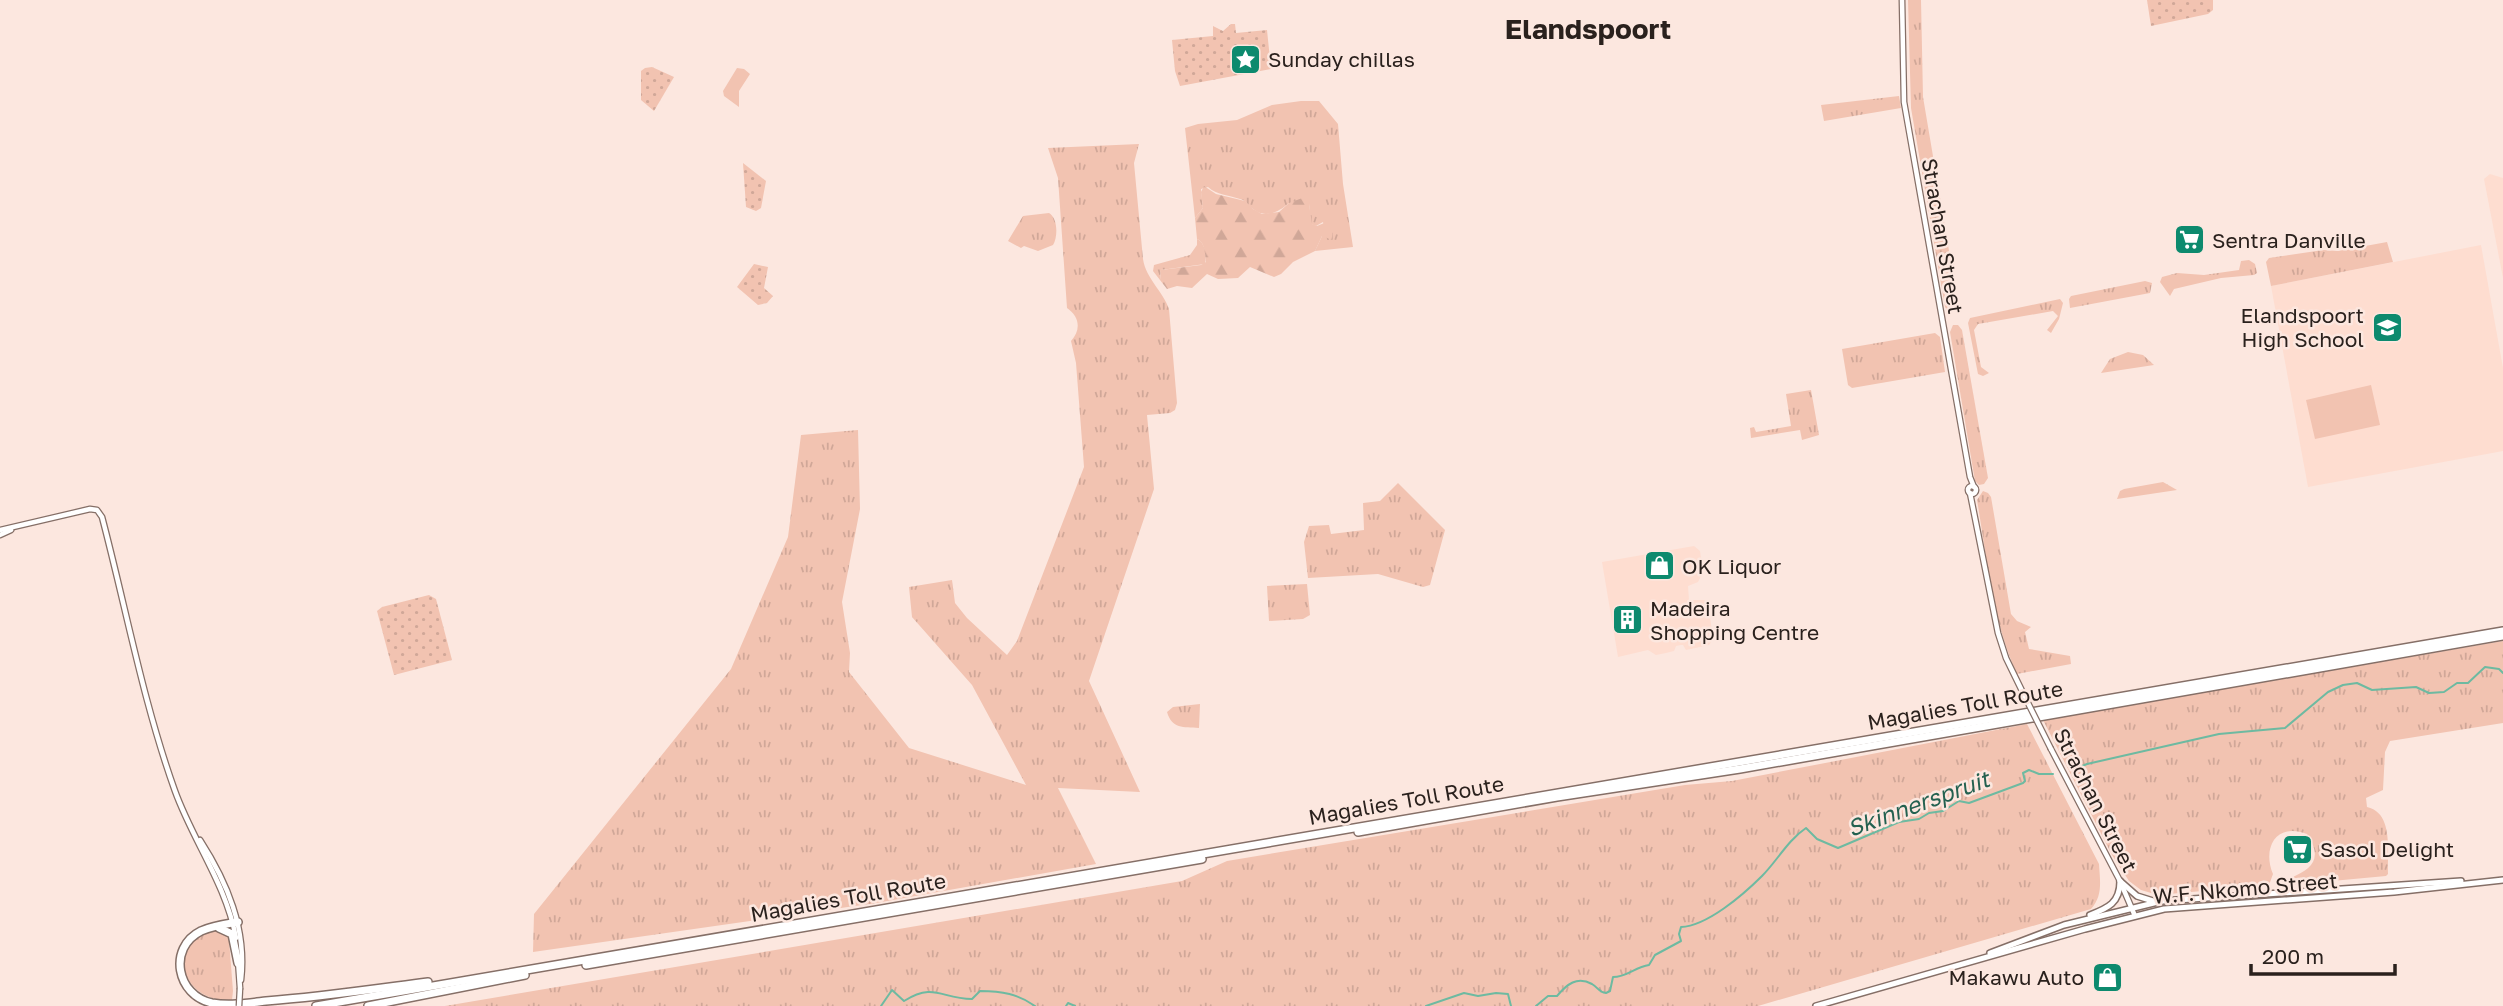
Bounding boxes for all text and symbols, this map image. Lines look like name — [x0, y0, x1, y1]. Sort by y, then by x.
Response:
district label: Elandspoort — [1505, 12, 1671, 45]
place icon: Sunday chillas — [1228, 42, 1262, 76]
place label: Sunday chillas — [1268, 46, 1415, 72]
street label: Strachan Street — [1916, 156, 1970, 316]
supermarket icon: Sentra Danville — [2172, 223, 2206, 257]
place label: Sentra Danville — [2212, 227, 2366, 253]
place label: Elandspoort High School — [2241, 302, 2364, 352]
school or university icon: Elandspoort High School — [2370, 310, 2404, 344]
shop icon: OK Liquor — [1642, 549, 1676, 583]
place label: OK Liquor — [1682, 553, 1781, 579]
place label: Madeira Shopping Centre — [1650, 595, 1819, 645]
building icon: Madeira Shopping Centre — [1610, 603, 1644, 637]
street label: Magalies Toll Route — [1865, 675, 2065, 735]
street label: Strachan Street — [2049, 724, 2143, 876]
water label: Skinnerspruit — [1843, 764, 1995, 842]
street label: Magalies Toll Route — [1306, 770, 1506, 830]
supermarket icon: Sasol Delight — [2280, 832, 2314, 866]
place label: Sasol Delight — [2320, 836, 2454, 862]
street label: Magalies Toll Route — [748, 867, 948, 927]
street label: W.F. Nkomo Street — [2152, 867, 2338, 909]
scale bar — [2251, 932, 2394, 976]
text: 200 m — [2262, 943, 2324, 969]
shop icon: Makawu Auto — [2090, 960, 2124, 994]
place label: Makawu Auto — [1948, 964, 2084, 990]

